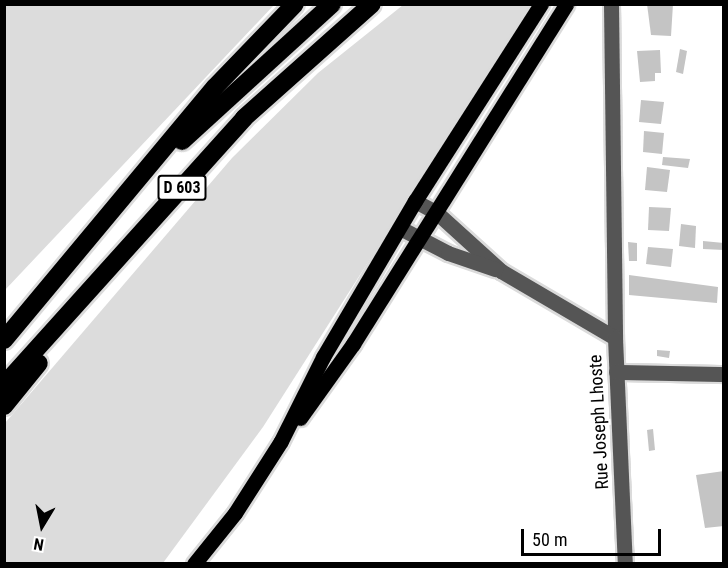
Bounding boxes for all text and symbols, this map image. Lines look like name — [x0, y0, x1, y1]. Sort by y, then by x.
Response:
road number: D 603 — [156, 175, 207, 201]
street label: Rue Joseph Lhoste — [585, 354, 613, 490]
north arrow — [12, 496, 72, 556]
scale bar — [524, 517, 664, 555]
text: 50 m — [532, 529, 567, 550]
text: N — [32, 534, 45, 554]

